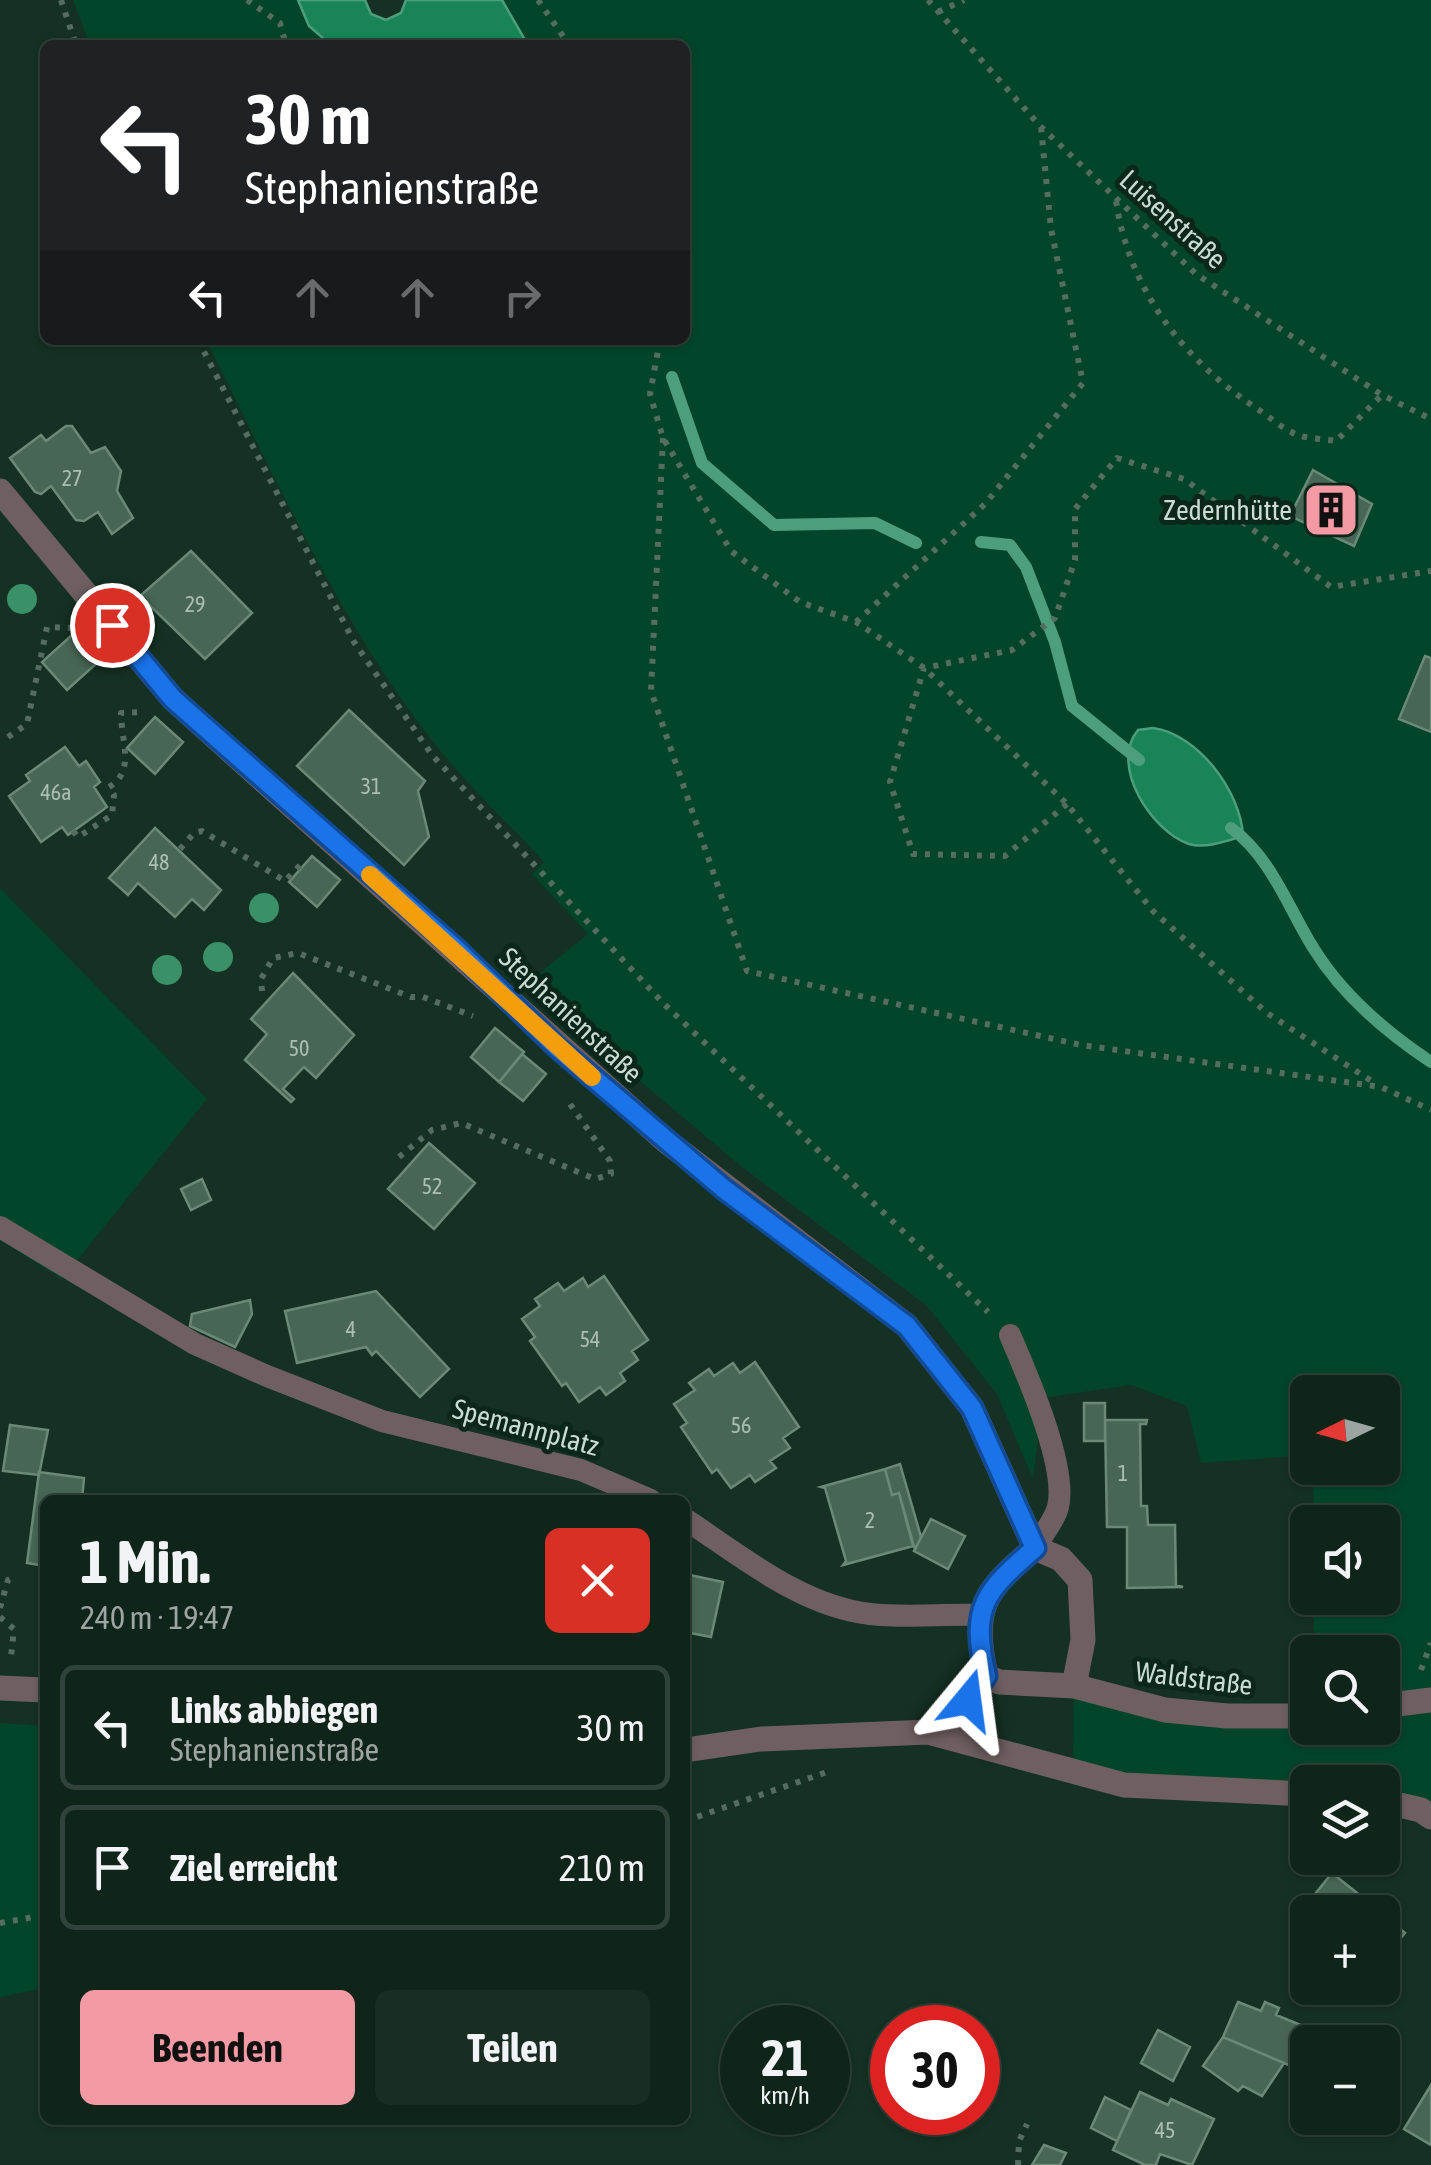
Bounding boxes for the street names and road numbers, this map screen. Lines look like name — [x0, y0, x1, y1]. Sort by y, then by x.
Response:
street label: Luisenstraße — [1113, 163, 1233, 275]
street label: Stephanienstraße — [493, 941, 649, 1089]
street label: Spemannplatz — [449, 1392, 603, 1462]
street label: Waldstraße — [1134, 1655, 1254, 1701]

